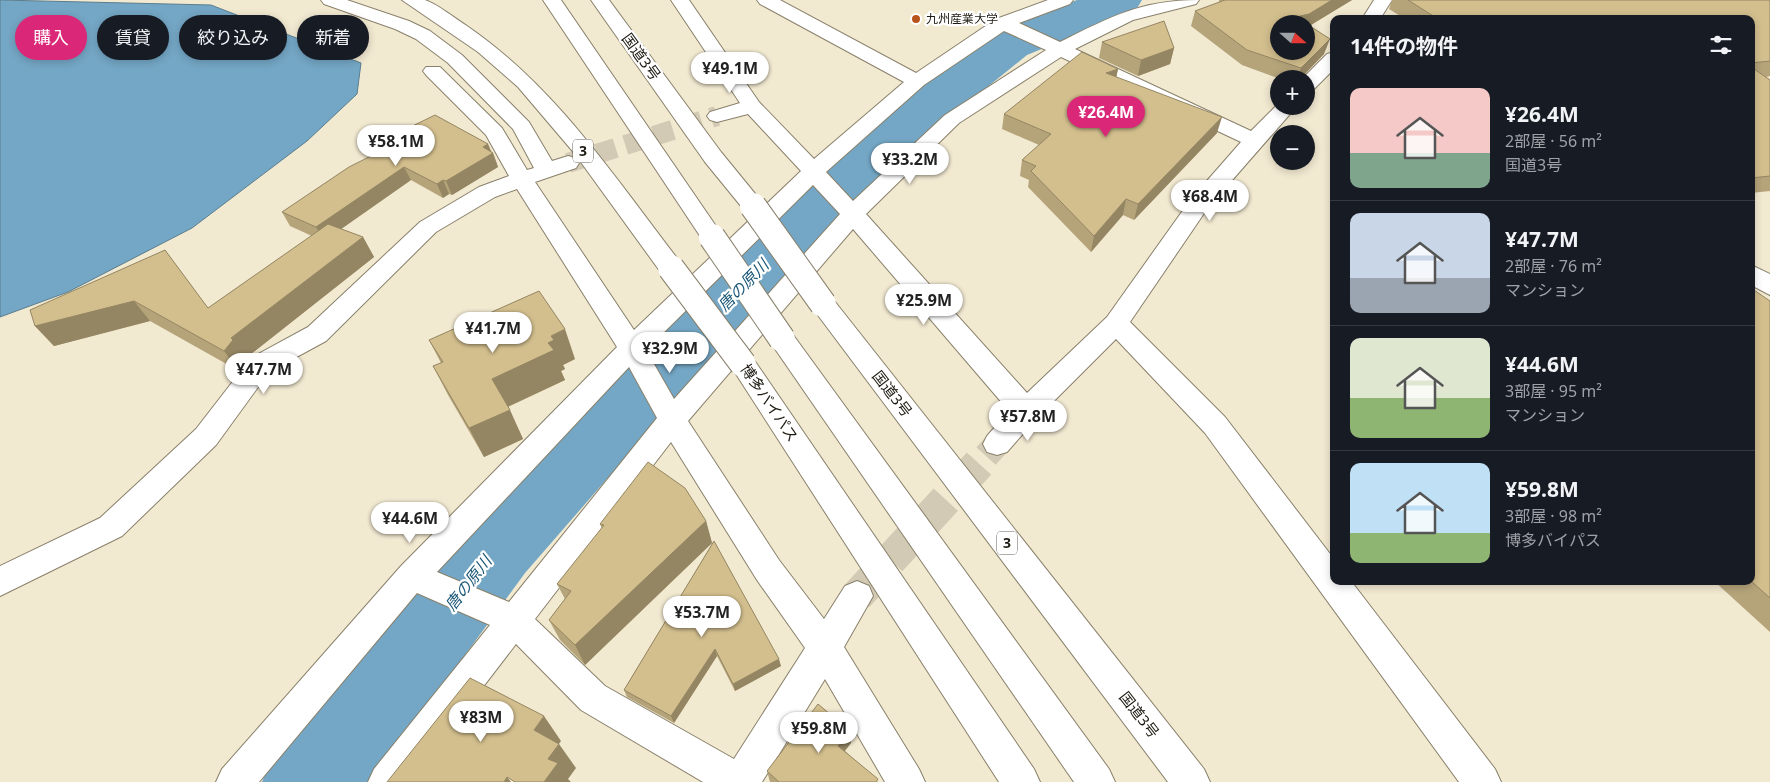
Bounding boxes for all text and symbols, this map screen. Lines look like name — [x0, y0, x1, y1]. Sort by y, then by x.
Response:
place label: 九州産業大学 — [926, 10, 998, 27]
marker: 九州産業大学 — [910, 13, 922, 25]
chip: 購入 — [15, 15, 87, 60]
chip: 賃貸 — [97, 15, 169, 60]
chip: 絞り込み — [179, 15, 287, 60]
chip: 新着 — [297, 15, 369, 60]
north arrow — [1270, 15, 1315, 60]
map controls — [1270, 15, 1315, 170]
street label: 国道3号 — [618, 29, 666, 84]
icon: filters — [1707, 31, 1735, 59]
text: 14件の物件 — [1350, 32, 1458, 60]
pin: ¥49.1M — [689, 52, 771, 94]
text: ¥49.1M — [702, 57, 758, 79]
button: + — [1270, 70, 1315, 115]
pin: ¥26.4M — [1065, 96, 1147, 138]
text: ¥26.4M — [1505, 100, 1579, 128]
text: ¥26.4M — [1078, 101, 1134, 123]
icon: home — [1390, 108, 1450, 168]
pin: ¥58.1M — [355, 124, 437, 167]
button: − — [1270, 125, 1315, 170]
text: ¥58.1M — [368, 130, 424, 152]
text: 2部屋 · 56 m² — [1505, 130, 1602, 152]
road number: 3 — [573, 140, 593, 162]
pin: ¥33.2M — [869, 142, 951, 185]
text: ¥33.2M — [882, 148, 938, 170]
text: 国道3号 — [1505, 154, 1562, 176]
pin: ¥68.4M — [1169, 180, 1251, 222]
text: ¥68.4M — [1182, 185, 1238, 207]
text: ¥47.7M — [1505, 225, 1579, 253]
icon: home — [1390, 233, 1450, 293]
water label: 唐の原川 — [713, 253, 775, 316]
text: 2部屋 · 76 m² — [1505, 255, 1602, 277]
text: マンション — [1505, 279, 1585, 301]
pin: ¥25.9M — [883, 284, 965, 326]
text: ¥25.9M — [896, 289, 952, 311]
pin: ¥41.7M — [452, 312, 534, 354]
text: ¥41.7M — [465, 317, 521, 339]
pin: ¥32.9M — [629, 332, 711, 374]
text: ¥32.9M — [642, 337, 698, 359]
text: ¥44.6M — [1505, 350, 1579, 378]
pin: ¥47.7M — [223, 352, 305, 395]
text: ¥47.7M — [236, 358, 292, 380]
icon: home — [1390, 358, 1450, 418]
street label: 博多バイパス — [736, 360, 803, 445]
street label: 国道3号 — [868, 366, 917, 421]
text: 3部屋 · 95 m² — [1505, 380, 1602, 402]
pin: ¥57.8M — [987, 400, 1069, 442]
text: マンション — [1505, 404, 1585, 426]
text: ¥57.8M — [1000, 405, 1056, 427]
text: ¥59.8M — [1505, 475, 1579, 503]
icon: home — [1390, 483, 1450, 543]
pin: ¥44.6M — [369, 502, 451, 544]
text: 3部屋 · 98 m² — [1505, 505, 1602, 527]
text: ¥44.6M — [382, 507, 438, 529]
text: 博多バイパス — [1505, 529, 1601, 551]
road number: 3 — [997, 532, 1017, 554]
water label: 唐の原川 — [440, 549, 498, 615]
pin: ¥53.7M — [661, 596, 743, 638]
text: ¥53.7M — [674, 601, 730, 623]
street label: 国道3号 — [1115, 687, 1164, 742]
pin: ¥83M — [451, 700, 511, 743]
text: ¥83M — [460, 706, 502, 728]
pin: ¥59.8M — [778, 712, 860, 754]
text: ¥59.8M — [791, 717, 847, 739]

